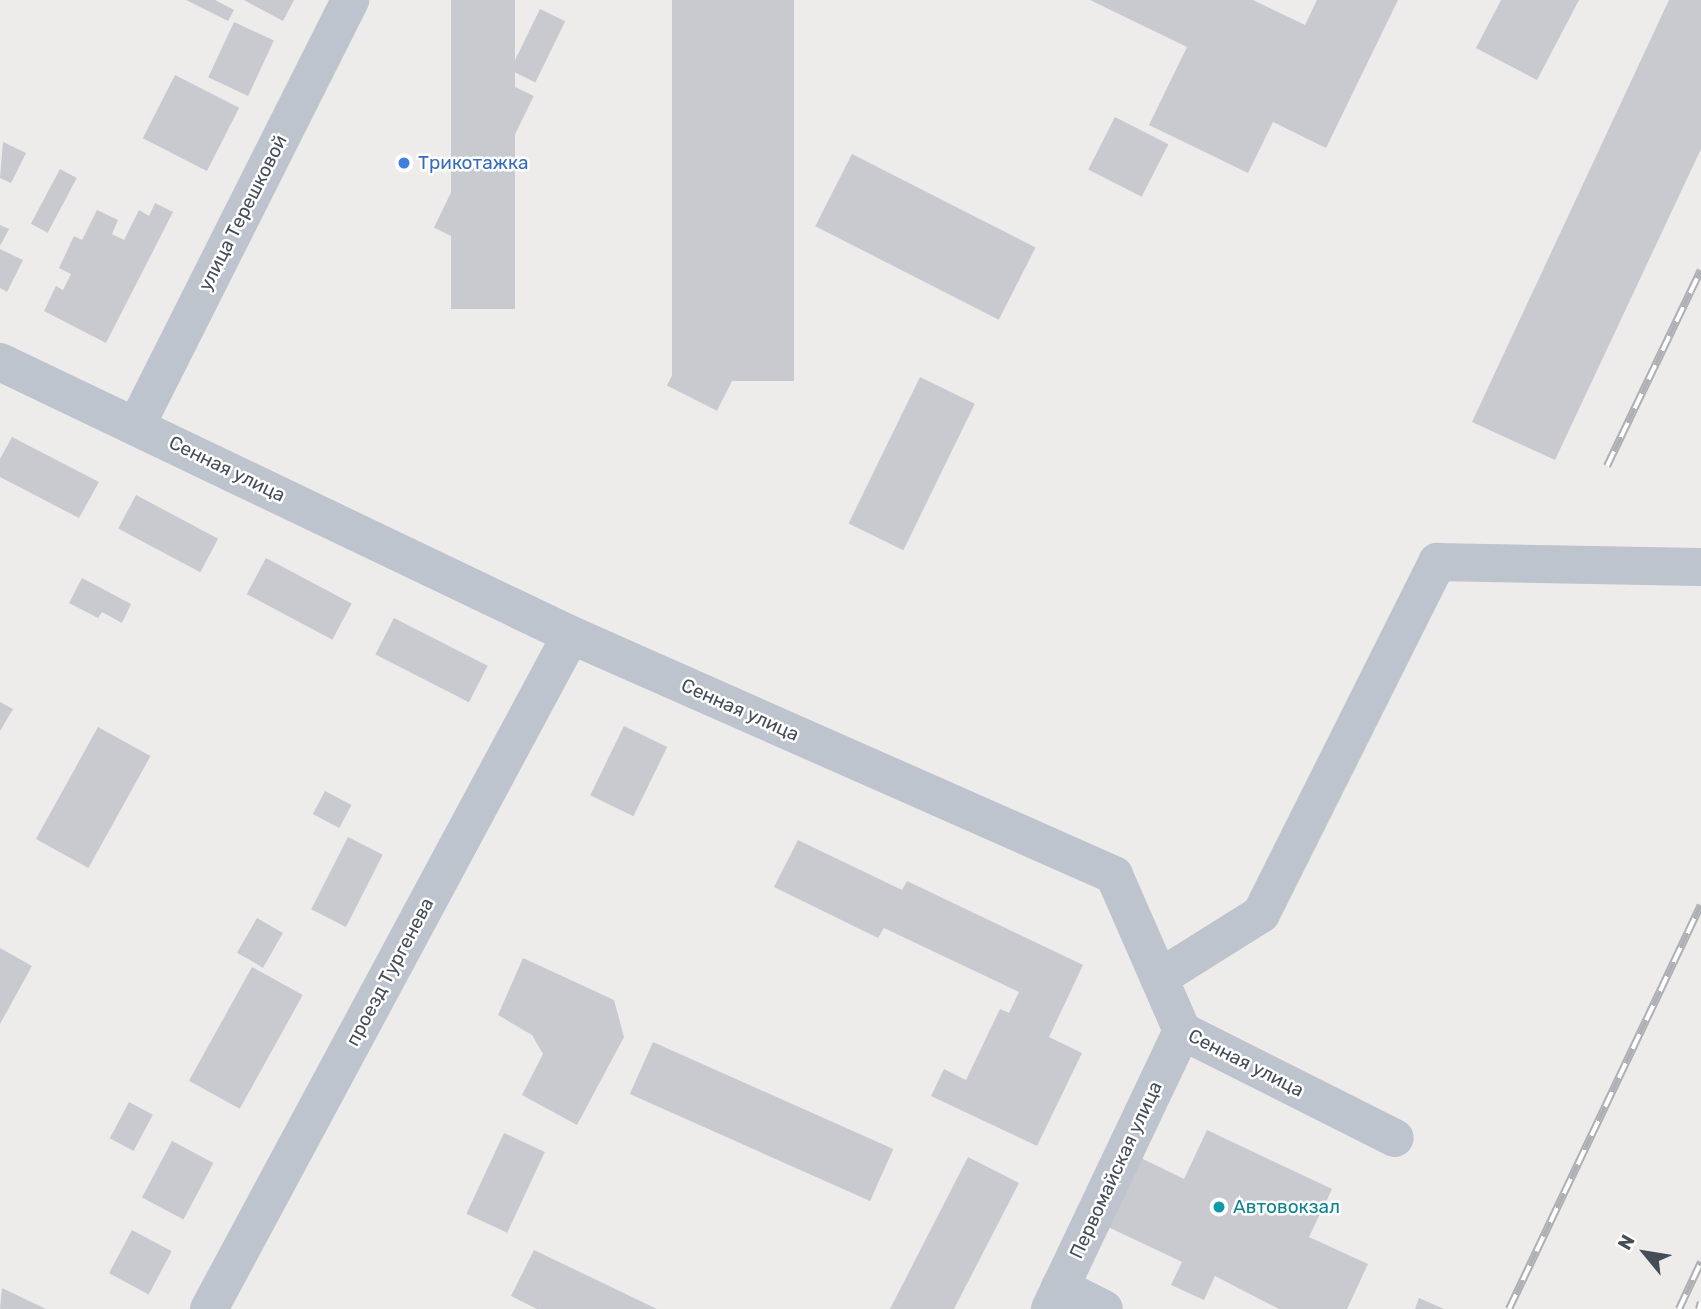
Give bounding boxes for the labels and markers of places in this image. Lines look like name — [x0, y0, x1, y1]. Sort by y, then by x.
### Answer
place label: Трикотажка — [418, 152, 529, 174]
marker: Трикотажка — [396, 155, 412, 171]
place label: Автовокзал — [1233, 1196, 1340, 1218]
marker: Автовокзал — [1211, 1199, 1227, 1215]

